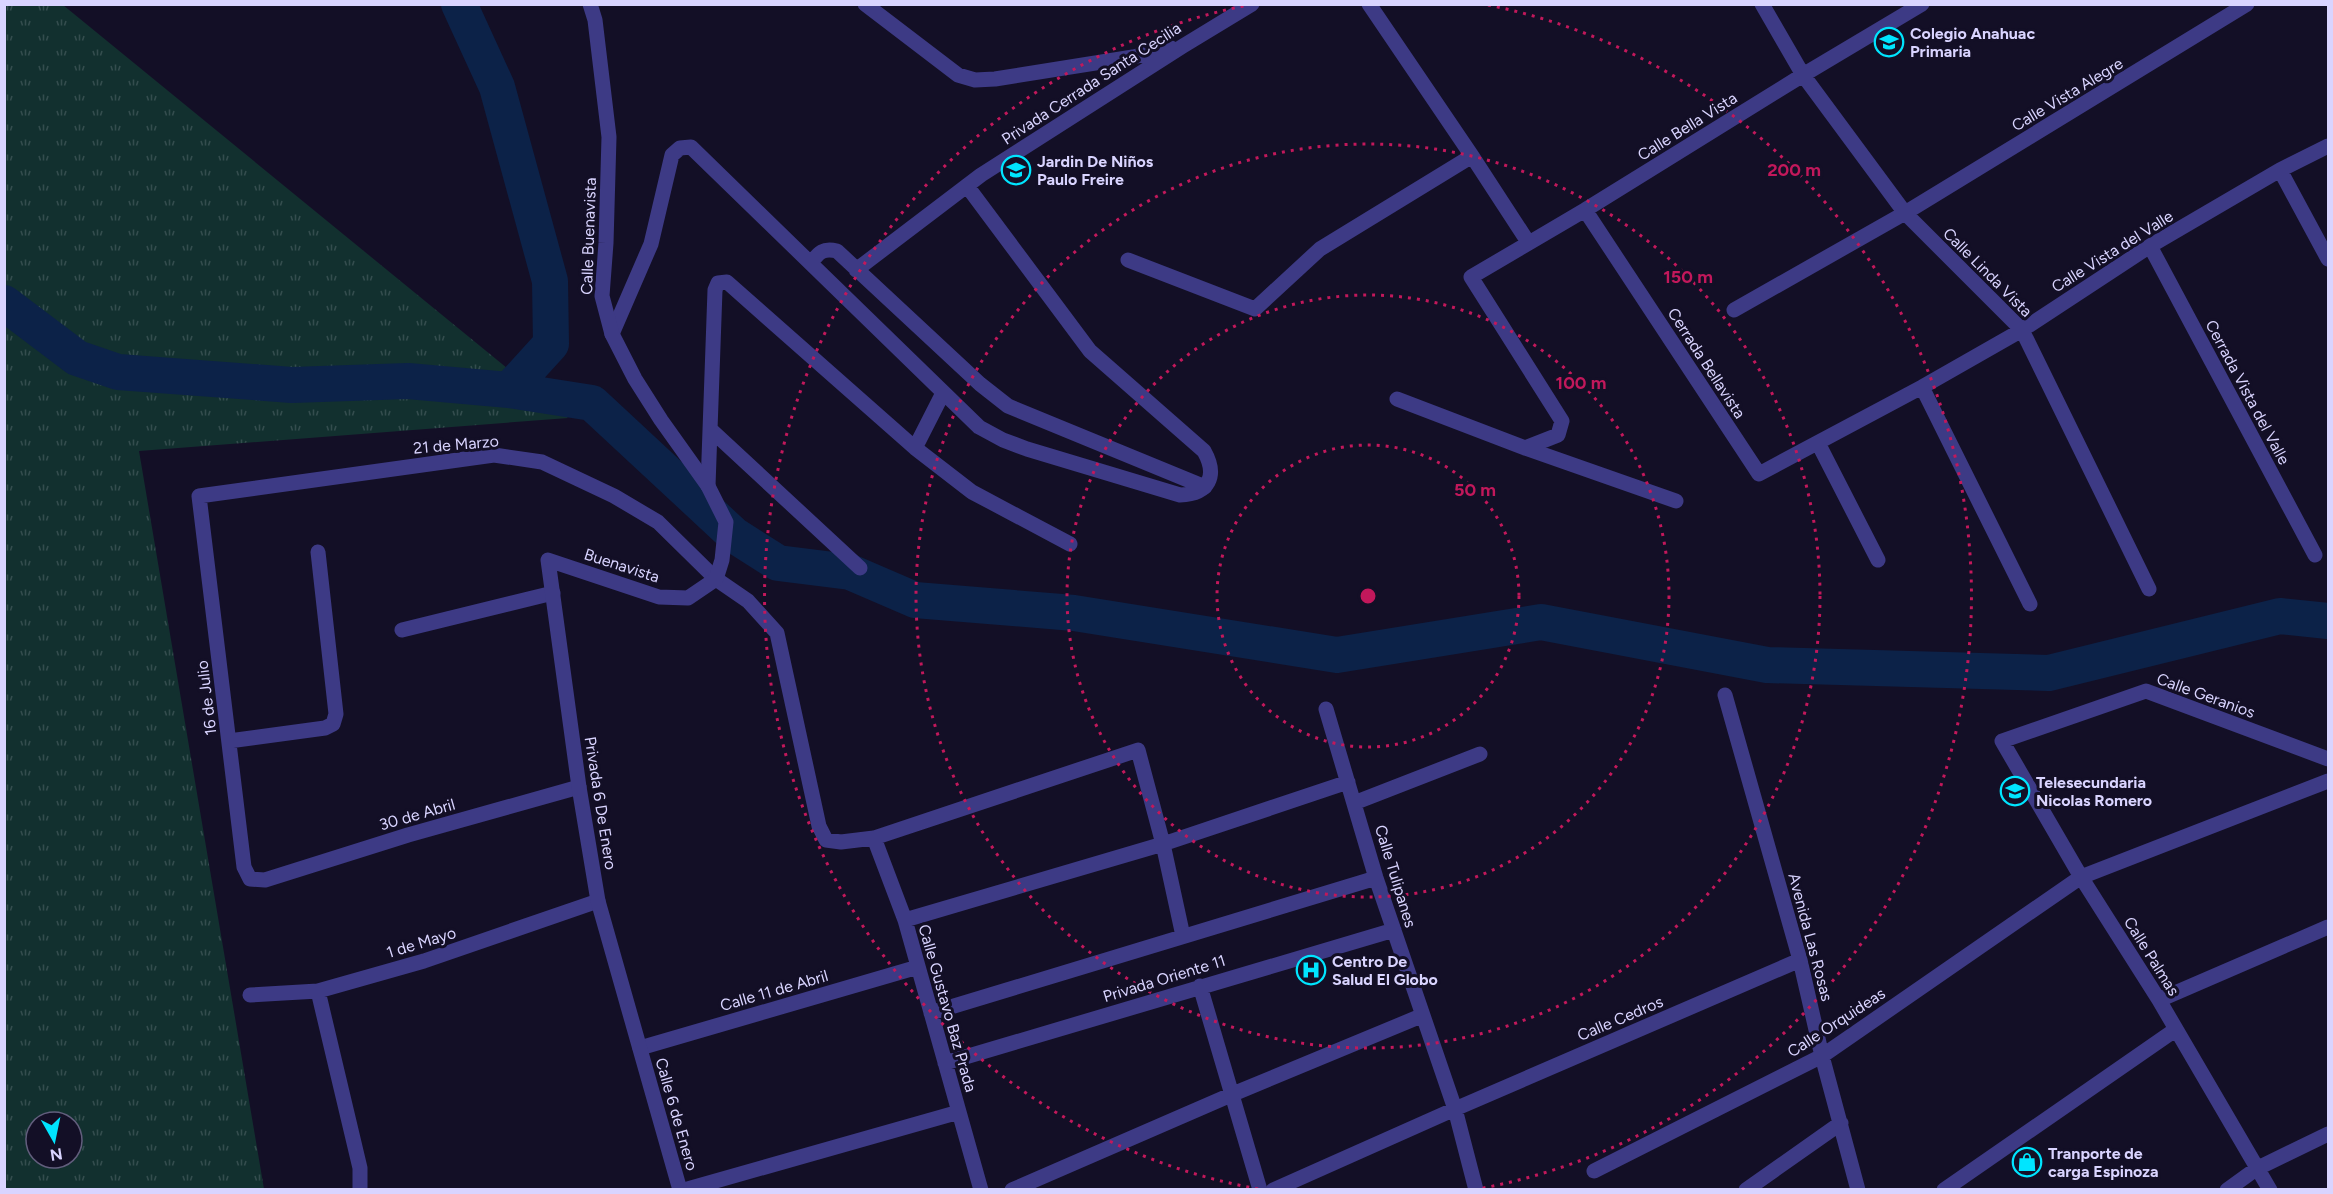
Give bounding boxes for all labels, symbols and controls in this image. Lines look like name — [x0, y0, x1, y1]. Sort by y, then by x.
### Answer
street label: Privada Cerrada Santa Cecilia — [998, 18, 1184, 149]
place label: Colegio Anahuac Primaria — [1910, 24, 2035, 61]
school or university icon: Colegio Anahuac Primaria — [1873, 26, 1905, 58]
street label: Calle Vista Alegre — [2008, 54, 2127, 135]
street label: Calle Bella Vista — [1634, 88, 1740, 165]
place label: Jardin De Niños Paulo Freire — [1037, 152, 1154, 189]
school or university icon: Jardin De Niños Paulo Freire — [1000, 154, 1032, 186]
text: 200 m — [1767, 159, 1821, 181]
street label: Calle Buenavista — [577, 177, 600, 295]
street label: Calle Vista del Valle — [2048, 206, 2177, 297]
street label: Calle Linda Vista — [1939, 224, 2036, 321]
text: 150 m — [1663, 266, 1713, 288]
street label: Cerrada Bellavista — [1664, 304, 1749, 422]
street label: Cerrada Vista del Valle — [2201, 317, 2294, 468]
text: 100 m — [1556, 372, 1606, 394]
street label: 21 de Marzo — [412, 431, 500, 458]
text: 50 m — [1454, 479, 1496, 501]
street label: Buenavista — [582, 544, 662, 587]
centre of rings — [1358, 586, 1378, 606]
street label: 16 de Julio — [192, 659, 221, 737]
street label: Calle Geranios — [2154, 669, 2258, 722]
street label: Privada 6 De Enero — [581, 735, 620, 871]
place label: Telesecundaria Nicolas Romero — [2036, 773, 2152, 810]
school or university icon: Telesecundaria Nicolas Romero — [1999, 775, 2031, 807]
street label: 30 de Abril — [377, 795, 457, 834]
street label: Calle Tulipanes — [1371, 822, 1420, 930]
street label: Avenida Las Rosas — [1784, 871, 1837, 1003]
street label: Calle Palmas — [2120, 913, 2183, 999]
street label: Calle Gustavo Baz Prada — [914, 922, 981, 1094]
street label: 1 de Mayo — [384, 923, 458, 962]
street label: Privada Oriente 11 — [1101, 951, 1228, 1006]
place label: Centro De Salud El Globo — [1332, 952, 1438, 989]
hospital icon: Centro De Salud El Globo — [1295, 954, 1327, 986]
street label: Calle 11 de Abril — [718, 966, 830, 1015]
street label: Calle Orquideas — [1784, 984, 1889, 1061]
street label: Calle Cedros — [1574, 992, 1666, 1045]
street label: Calle 6 de Enero — [651, 1056, 702, 1173]
north arrow — [24, 1110, 84, 1170]
text: N — [49, 1144, 64, 1165]
place label: Tranporte de carga Espinoza — [2048, 1144, 2159, 1181]
shop icon: Tranporte de carga Espinoza — [2011, 1146, 2043, 1178]

